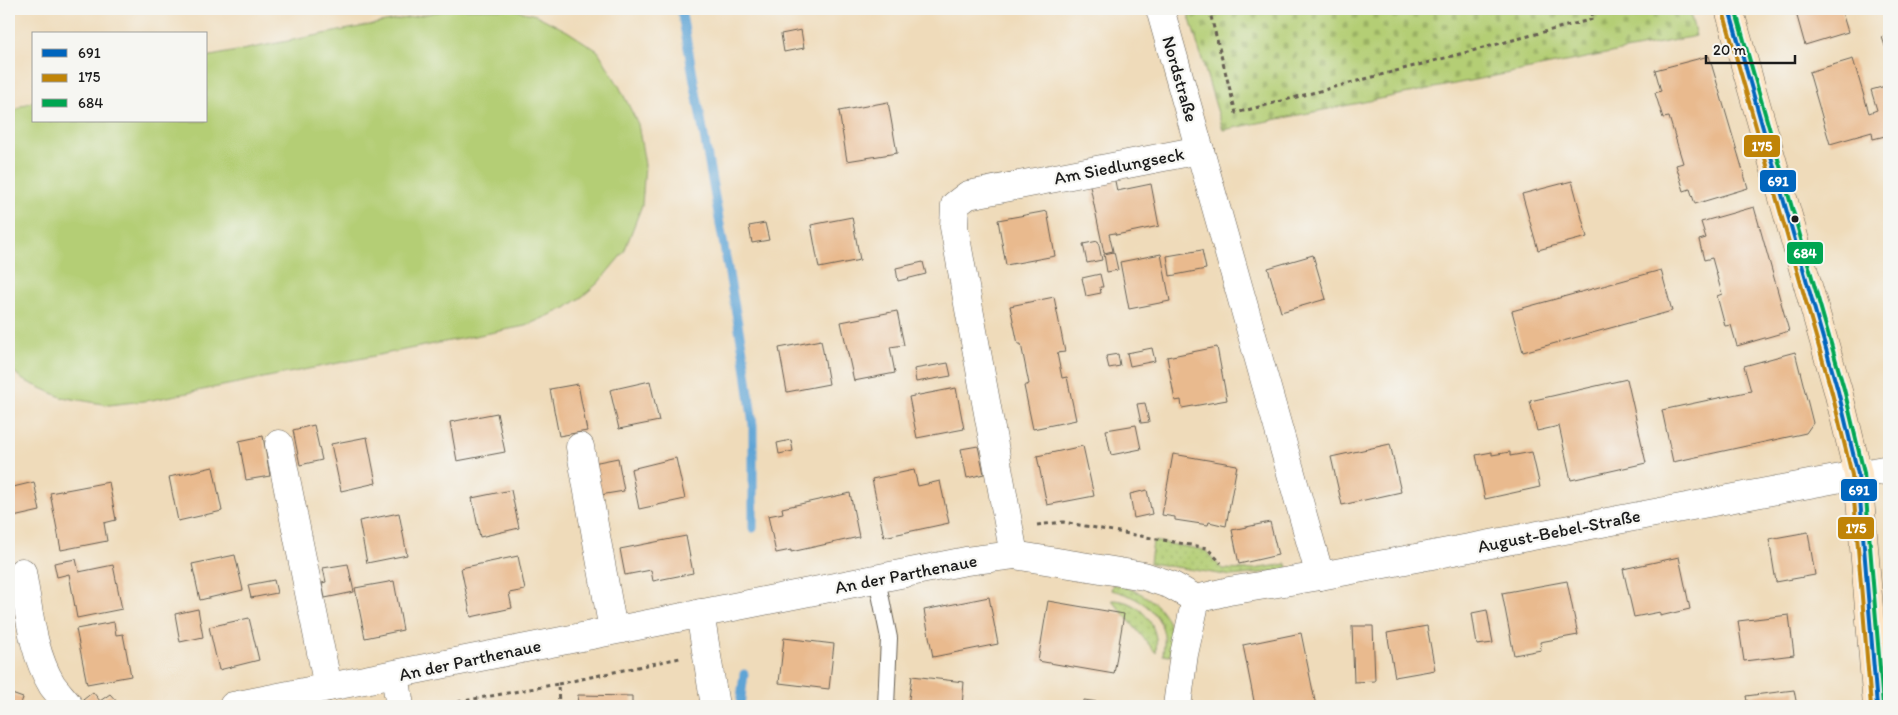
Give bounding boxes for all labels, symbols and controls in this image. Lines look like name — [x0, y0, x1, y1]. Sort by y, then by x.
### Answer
legend — [32, 32, 208, 122]
scale bar — [1706, 32, 1794, 64]
street label: Nordstraße — [1157, 33, 1203, 125]
text: 20 m — [1713, 41, 1747, 59]
text: 691 — [78, 44, 101, 62]
text: 175 — [78, 68, 100, 86]
text: 684 — [78, 94, 103, 112]
line badge: 175 — [1743, 134, 1781, 158]
text: 175 — [1752, 138, 1773, 155]
street label: Am Siedlungseck — [1052, 143, 1186, 189]
line badge: 691 — [1759, 169, 1797, 193]
text: 691 — [1767, 173, 1789, 190]
unlabelled marker — [1790, 214, 1800, 224]
line badge: 684 — [1786, 241, 1824, 265]
text: 684 — [1793, 245, 1817, 262]
line badge: 691 — [1840, 478, 1878, 502]
text: 691 — [1848, 482, 1870, 499]
street label: August-Bebel-Straße — [1476, 504, 1642, 558]
line badge: 175 — [1837, 516, 1875, 540]
text: 175 — [1846, 520, 1867, 537]
street label: An der Parthenaue — [833, 549, 979, 599]
street label: An der Parthenaue — [397, 634, 543, 686]

